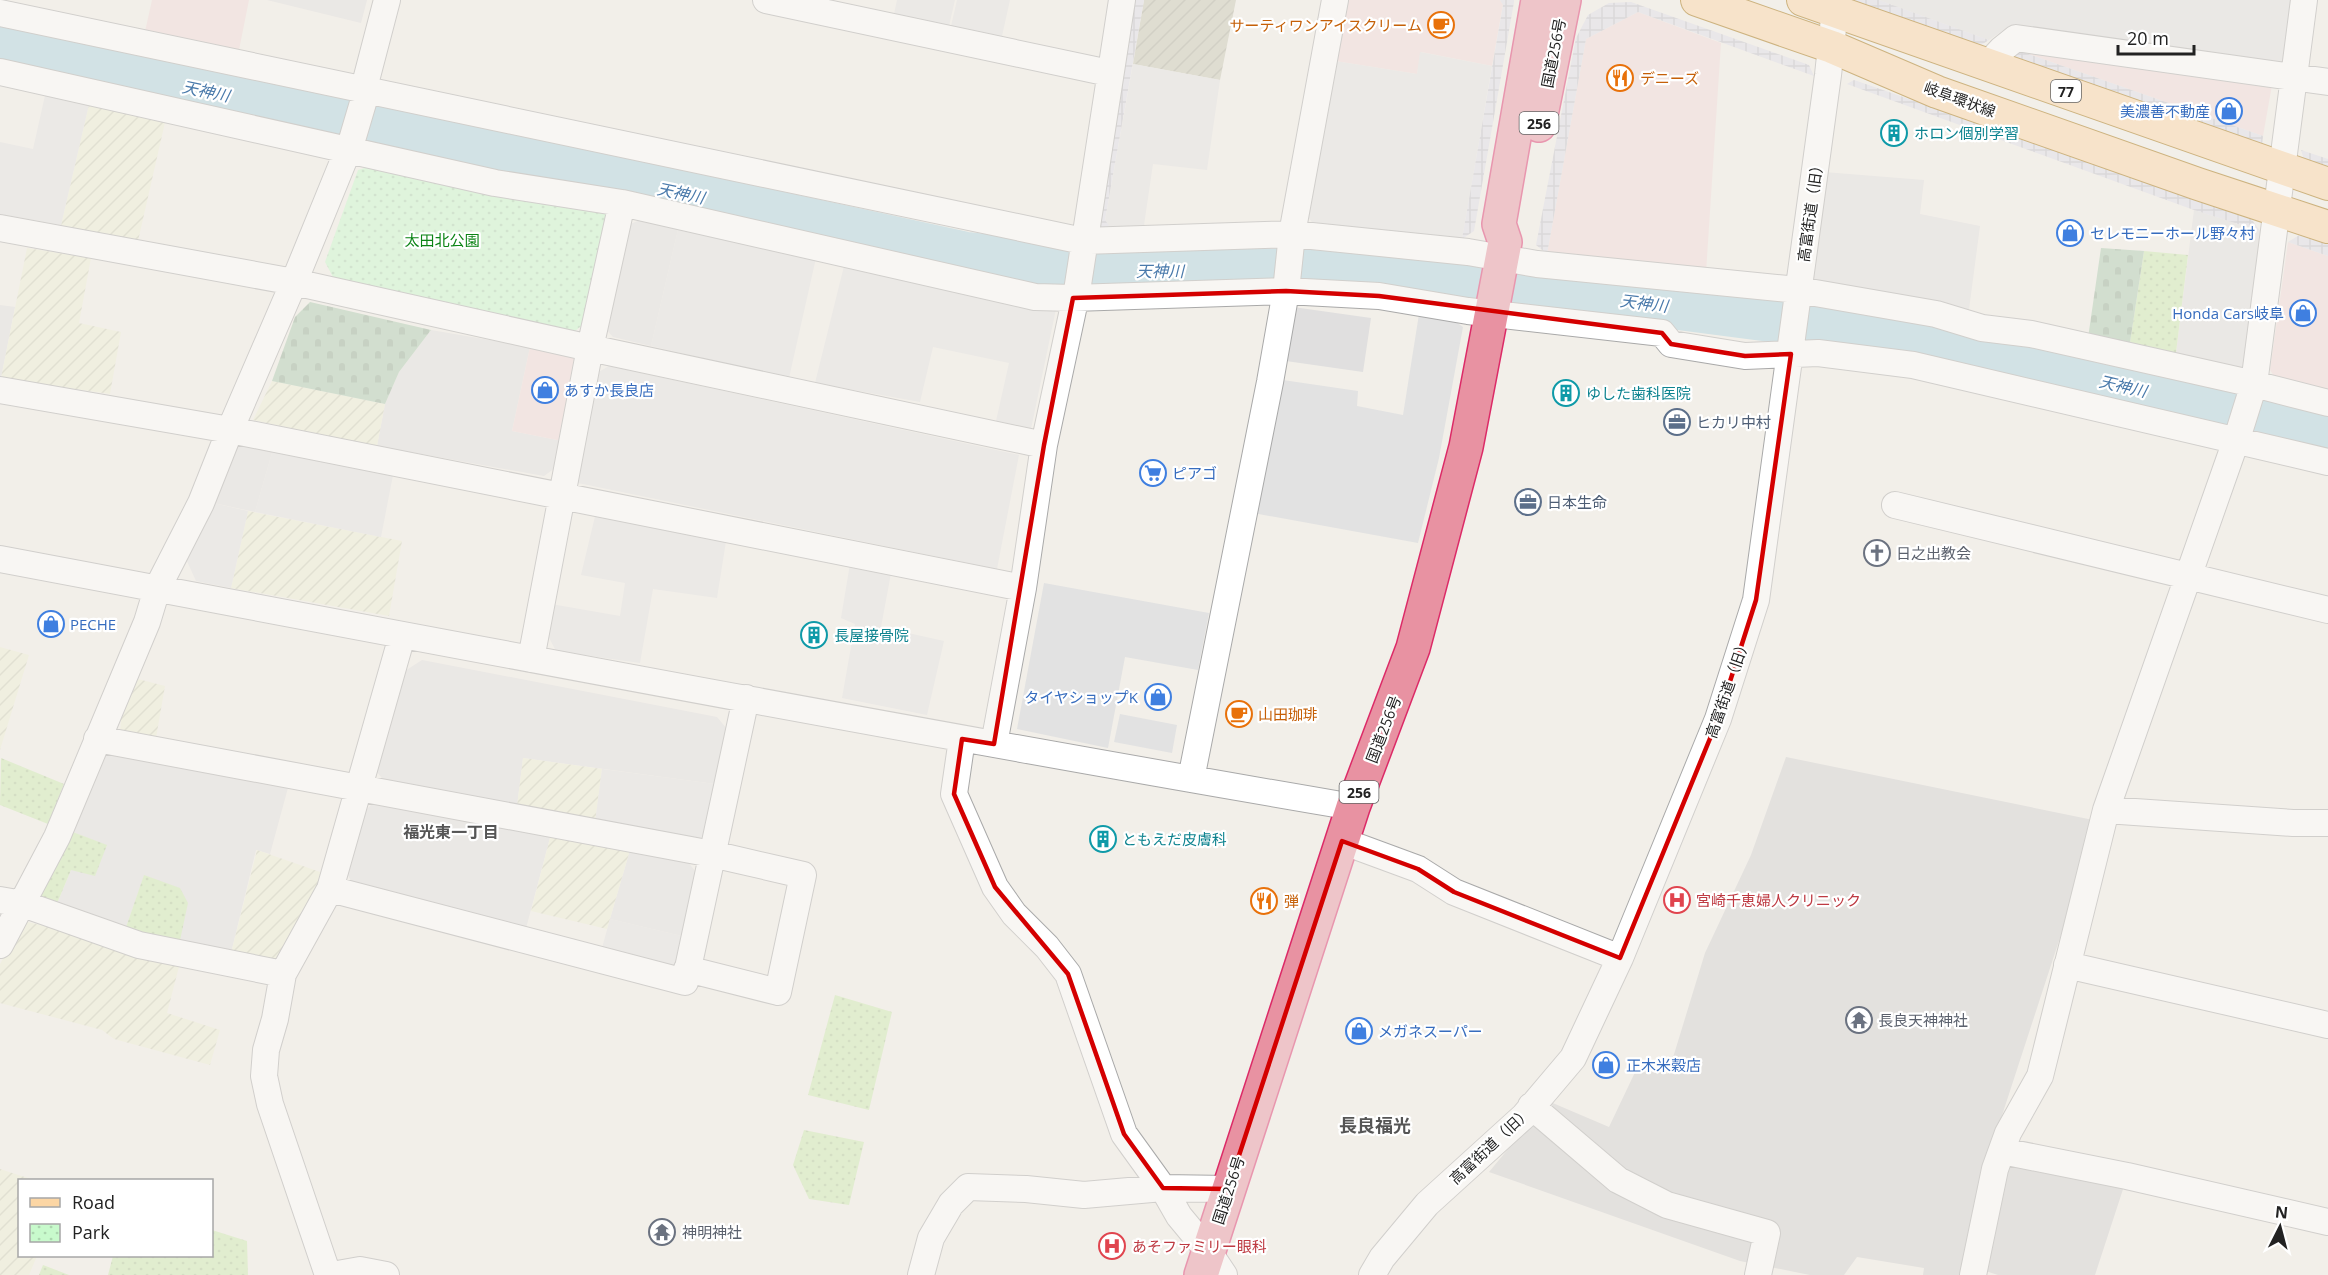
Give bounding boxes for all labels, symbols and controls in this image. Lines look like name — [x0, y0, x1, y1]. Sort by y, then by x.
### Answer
cafe icon: サーティワンアイスクリーム — [1426, 10, 1456, 40]
place label: サーティワンアイスクリーム — [1230, 15, 1422, 35]
street label: 国道256号 — [1536, 16, 1570, 90]
scale bar — [2118, 18, 2194, 56]
text: 20 m — [2127, 26, 2169, 50]
restaurant icon: デニーズ — [1605, 63, 1635, 93]
place label: デニーズ — [1640, 68, 1699, 88]
water label: 天神川 — [180, 75, 234, 107]
street label: 岐阜環状線 — [1921, 77, 1999, 121]
road number: 77 — [2051, 80, 2081, 102]
shop icon: 美濃善不動産 — [2214, 96, 2244, 126]
place label: 美濃善不動産 — [2120, 101, 2210, 121]
road number: 256 — [1520, 112, 1558, 134]
building icon: ホロン個別学習 — [1879, 118, 1909, 148]
place label: ホロン個別学習 — [1914, 123, 2019, 143]
street label: 高富街道（旧） — [1793, 157, 1827, 263]
water label: 天神川 — [655, 177, 709, 209]
shop icon: セレモニーホール野々村 — [2055, 218, 2085, 248]
place label: セレモニーホール野々村 — [2090, 223, 2255, 243]
park label: 太田北公園 — [404, 230, 480, 250]
water label: 天神川 — [1136, 260, 1186, 282]
water label: 天神川 — [1619, 289, 1671, 317]
shop icon: Honda Cars岐阜 — [2288, 298, 2318, 328]
place label: Honda Cars岐阜 — [2172, 303, 2284, 323]
water label: 天神川 — [2097, 370, 2151, 403]
shop icon: あすか長良店 — [530, 375, 560, 405]
building icon: ゆした歯科医院 — [1551, 378, 1581, 408]
place label: あすか長良店 — [564, 380, 654, 400]
place label: ゆした歯科医院 — [1586, 383, 1691, 403]
office icon: ヒカリ中村 — [1662, 407, 1692, 437]
place label: ヒカリ中村 — [1696, 412, 1771, 432]
supermarket icon: ピアゴ — [1138, 458, 1168, 488]
place label: ピアゴ — [1172, 463, 1217, 483]
office icon: 日本生命 — [1513, 487, 1543, 517]
place label: 日本生命 — [1547, 492, 1607, 512]
church icon: 日之出教会 — [1862, 538, 1892, 568]
place label: 日之出教会 — [1896, 543, 1971, 563]
shop icon: PECHE — [36, 609, 66, 639]
place label: PECHE — [70, 614, 116, 634]
building icon: 長屋接骨院 — [799, 620, 829, 650]
place label: 長屋接骨院 — [834, 625, 909, 645]
street label: 高富街道（旧） — [1700, 635, 1754, 741]
shop icon: タイヤショップK — [1143, 682, 1173, 712]
place label: タイヤショップK — [1024, 687, 1139, 707]
street label: 国道256号 — [1361, 692, 1405, 766]
cafe icon: 山田珈琲 — [1224, 699, 1254, 729]
place label: 山田珈琲 — [1258, 704, 1318, 724]
road number: 256 — [1340, 781, 1378, 803]
district label: 福光東一丁目 — [403, 821, 499, 843]
building icon: ともえだ皮膚科 — [1088, 824, 1118, 854]
place label: ともえだ皮膚科 — [1122, 829, 1227, 849]
hospital icon: 宮崎千恵婦人クリニック — [1662, 885, 1692, 915]
restaurant icon: 弾 — [1249, 886, 1279, 916]
place label: 宮崎千恵婦人クリニック — [1696, 890, 1861, 910]
place label: 弾 — [1284, 891, 1299, 911]
temple icon: 長良天神神社 — [1844, 1005, 1874, 1035]
place label: 長良天神神社 — [1878, 1010, 1968, 1030]
shop icon: メガネスーパー — [1344, 1016, 1374, 1046]
place label: メガネスーパー — [1378, 1021, 1483, 1041]
shop icon: 正木米穀店 — [1591, 1050, 1621, 1080]
place label: 正木米穀店 — [1626, 1055, 1701, 1075]
street label: 高富街道（旧） — [1445, 1102, 1535, 1188]
district label: 長良福光 — [1339, 1113, 1411, 1137]
street label: 国道256号 — [1208, 1153, 1248, 1227]
legend — [18, 1179, 213, 1257]
text: Road — [72, 1190, 115, 1214]
north arrow — [2250, 1197, 2310, 1257]
text: N — [2274, 1200, 2289, 1224]
temple icon: 神明神社 — [647, 1217, 677, 1247]
text: Park — [72, 1220, 110, 1244]
place label: 神明神社 — [682, 1222, 742, 1242]
hospital icon: あそファミリー眼科 — [1097, 1231, 1127, 1261]
place label: あそファミリー眼科 — [1132, 1236, 1267, 1256]

